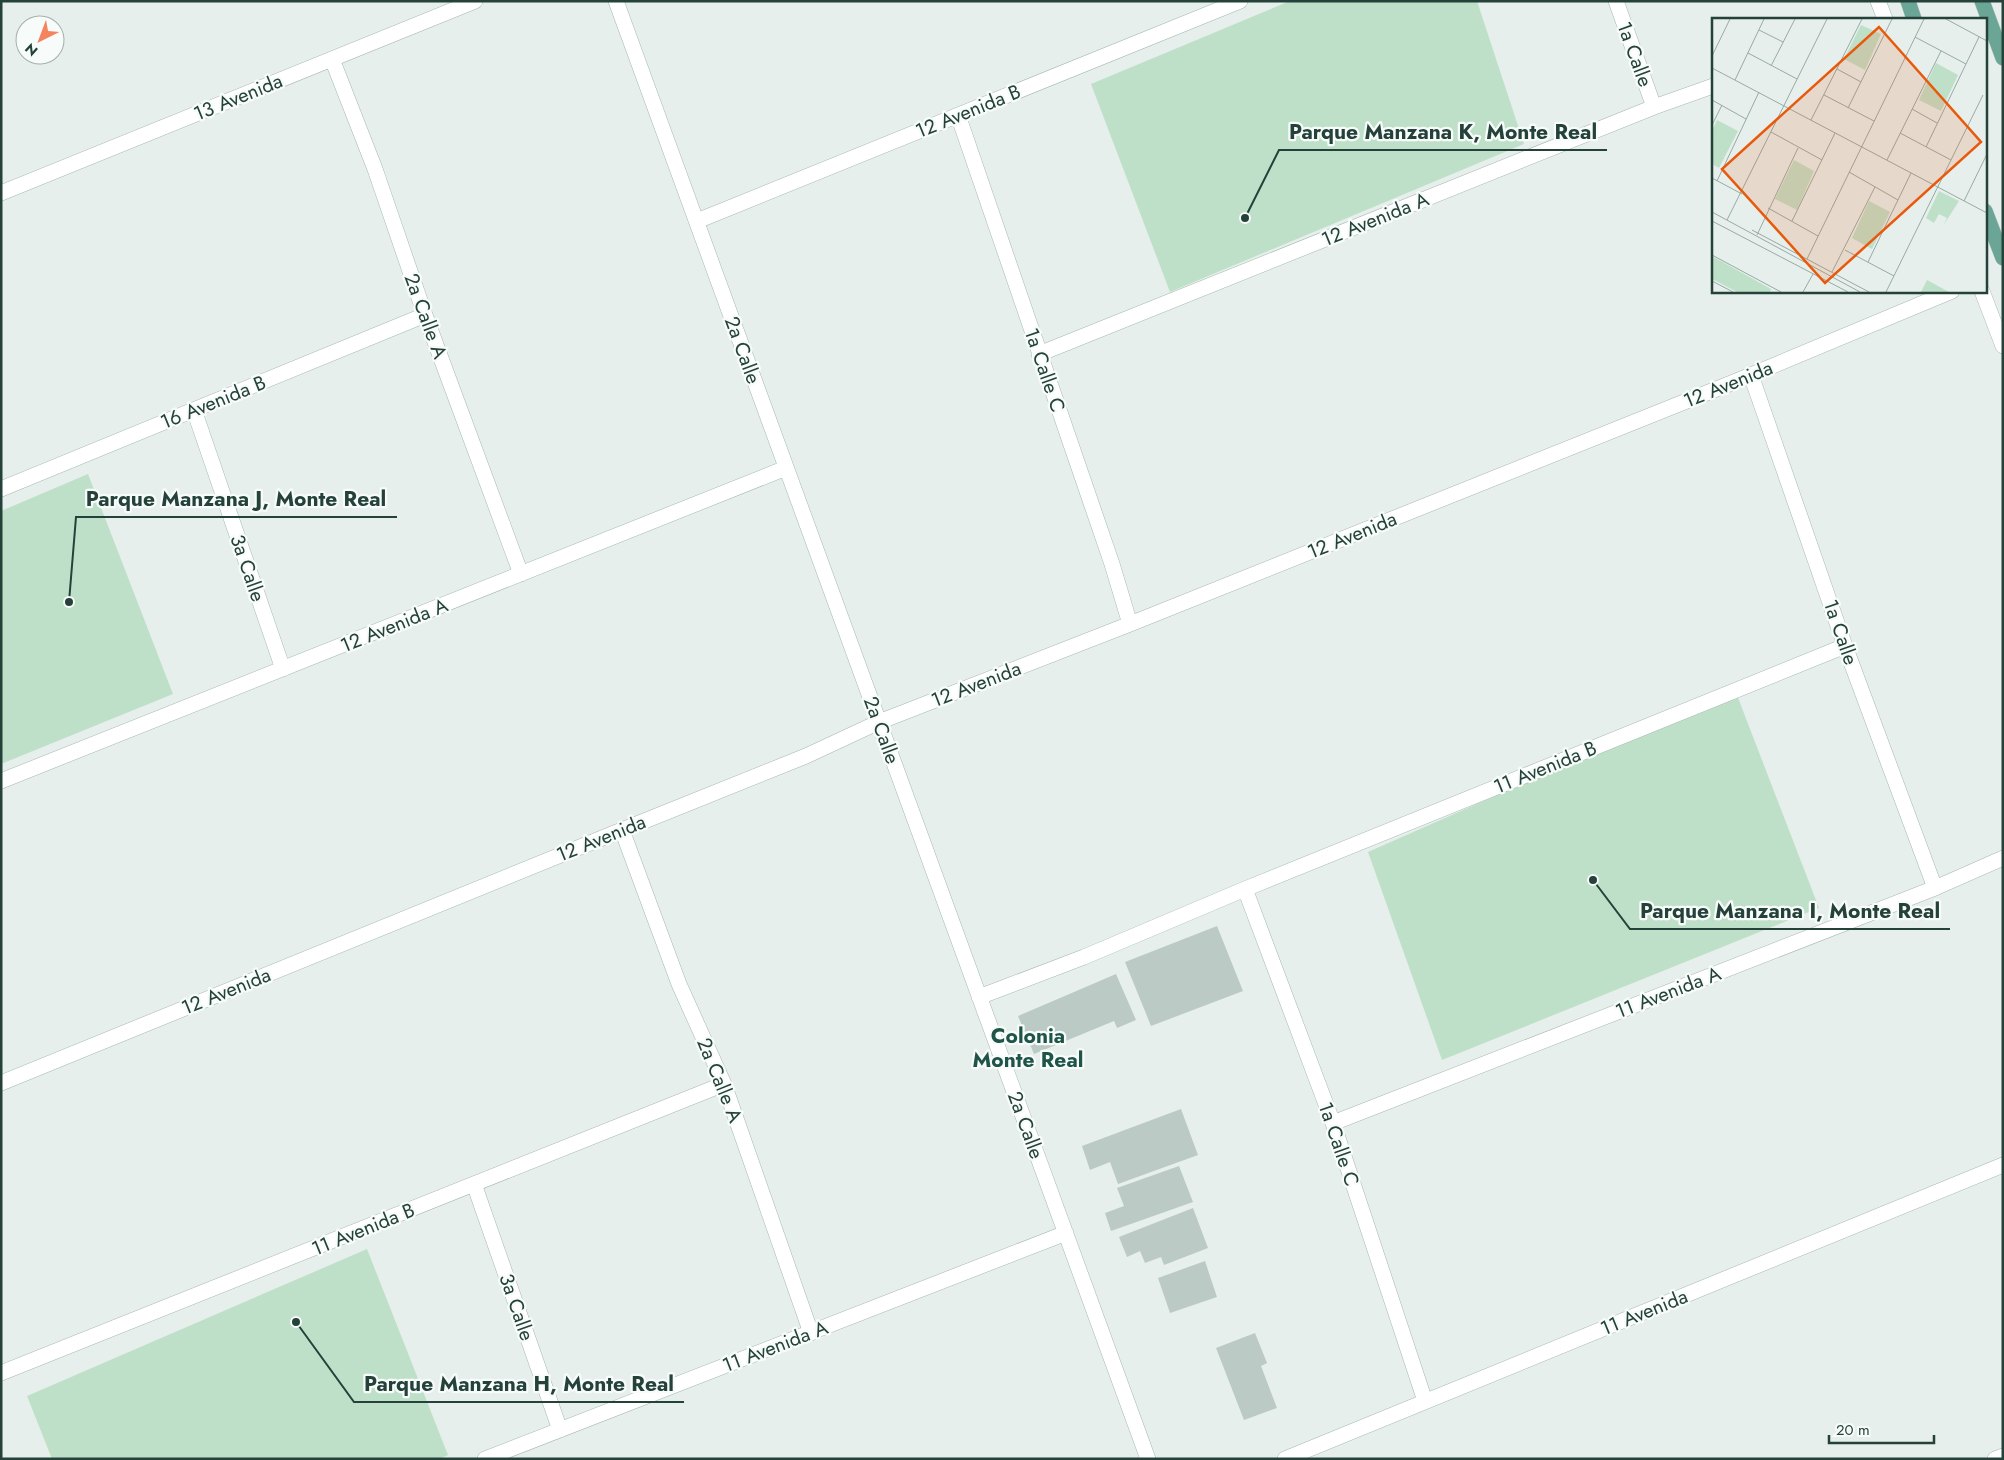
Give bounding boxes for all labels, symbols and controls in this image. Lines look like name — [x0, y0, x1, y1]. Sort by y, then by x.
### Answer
north arrow — [15, 15, 65, 65]
street label: 1a Calle — [1609, 18, 1660, 91]
inset map — [1712, 18, 1986, 292]
text: N — [20, 39, 42, 61]
street label: 13 Avenida — [189, 66, 287, 128]
street label: 12 Avenida B — [911, 77, 1025, 146]
callout: Parque Manzana K, Monte Real — [1279, 114, 1607, 150]
text: Parque Manzana K, Monte Real — [1289, 117, 1597, 147]
street label: 12 Avenida A — [1317, 185, 1434, 254]
street label: 2a Calle A — [397, 269, 455, 364]
street label: 2a Calle — [717, 312, 768, 388]
street label: 1a Calle C — [1017, 324, 1072, 416]
street label: 12 Avenida — [1679, 353, 1777, 416]
street label: 16 Avenida B — [156, 368, 270, 437]
callout: Parque Manzana J, Monte Real — [76, 481, 397, 517]
text: Parque Manzana J, Monte Real — [86, 484, 386, 514]
street label: 12 Avenida — [1303, 504, 1401, 567]
street label: 3a Calle — [223, 531, 273, 606]
street label: 12 Avenida A — [336, 591, 453, 660]
street label: 1a Calle — [1816, 596, 1865, 669]
street label: 12 Avenida — [927, 654, 1025, 715]
street label: 2a Calle — [856, 692, 907, 768]
street label: 11 Avenida B — [1489, 734, 1601, 801]
street label: 12 Avenida — [552, 807, 650, 870]
callout: Parque Manzana I, Monte Real — [1630, 893, 1950, 929]
text: Parque Manzana I, Monte Real — [1640, 896, 1940, 926]
street label: 11 Avenida A — [1611, 959, 1726, 1026]
street label: 12 Avenida — [177, 960, 275, 1023]
district label: Colonia Monte Real — [973, 1021, 1083, 1075]
street label: 2a Calle A — [689, 1033, 750, 1128]
street label: 2a Calle — [1000, 1087, 1051, 1163]
street label: 1a Calle C — [1311, 1098, 1366, 1190]
street label: 11 Avenida B — [307, 1196, 419, 1263]
street label: 3a Calle — [492, 1270, 542, 1345]
street label: 11 Avenida — [1596, 1282, 1692, 1343]
street label: 11 Avenida A — [718, 1313, 833, 1380]
callout: Parque Manzana H, Monte Real — [354, 1366, 684, 1402]
text: Parque Manzana H, Monte Real — [364, 1369, 674, 1399]
scale bar — [1829, 1412, 1934, 1444]
text: 20 m — [1836, 1419, 1870, 1441]

